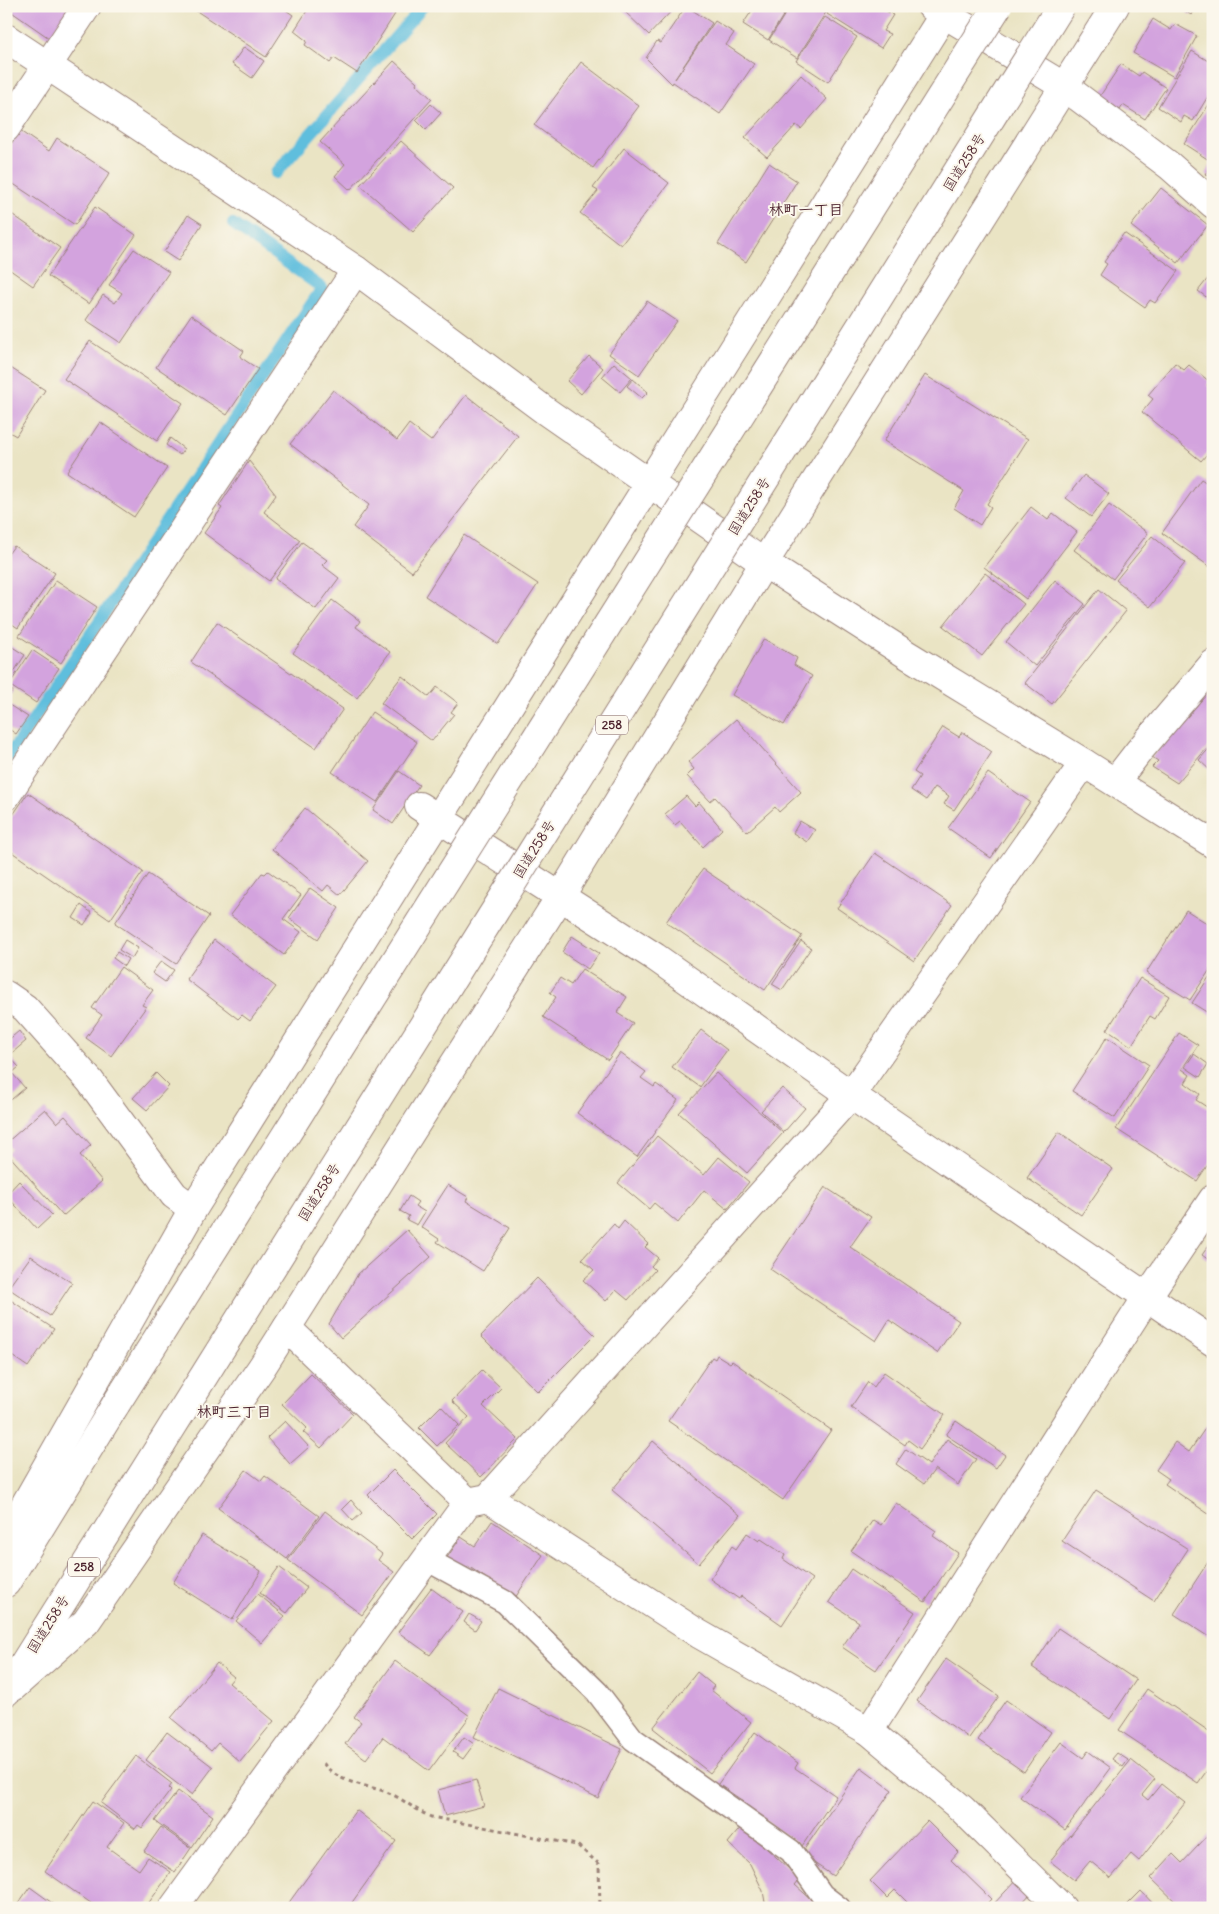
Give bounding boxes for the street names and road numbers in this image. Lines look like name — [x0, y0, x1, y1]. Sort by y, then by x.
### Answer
street label: 国道258号 — [939, 129, 989, 195]
street label: 国道258号 — [724, 473, 774, 539]
road number: 258 — [596, 716, 628, 734]
street label: 国道258号 — [509, 816, 559, 882]
street label: 国道258号 — [294, 1159, 344, 1225]
road number: 258 — [68, 1558, 100, 1576]
street label: 国道258号 — [23, 1591, 73, 1657]

